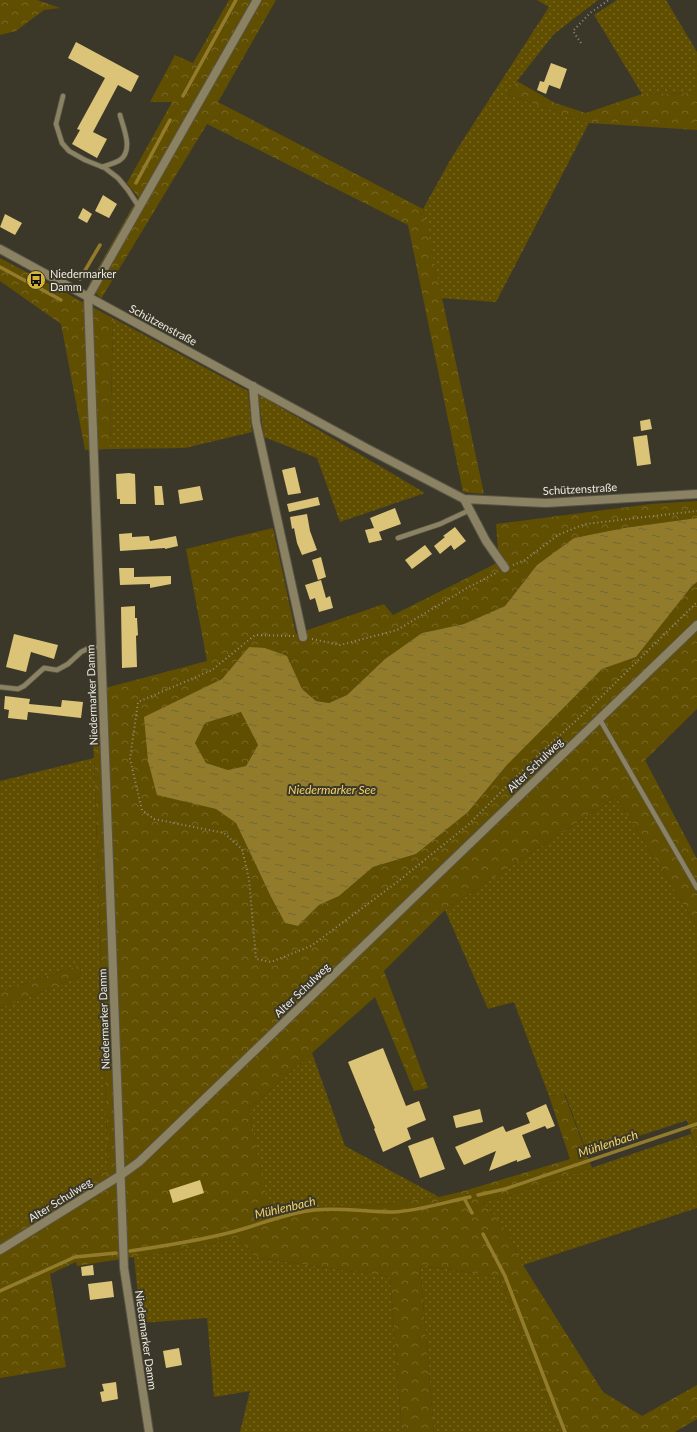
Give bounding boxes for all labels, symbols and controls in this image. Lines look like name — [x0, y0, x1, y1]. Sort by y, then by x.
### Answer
place label: Niedermarker Damm — [50, 267, 116, 293]
bus stop icon: Niedermarker Damm — [25, 269, 47, 291]
street label: Schützenstraße — [127, 301, 199, 348]
street label: Schützenstraße — [542, 480, 618, 497]
street label: Niedermarker Damm — [83, 644, 100, 746]
street label: Alter Schulweg — [504, 735, 565, 794]
water label: Niedermarker See — [288, 782, 376, 797]
street label: Alter Schulweg — [271, 960, 332, 1019]
street label: Niedermarker Damm — [95, 968, 112, 1070]
water label: Mühlenbach — [576, 1127, 640, 1160]
street label: Alter Schulweg — [26, 1175, 94, 1224]
water label: Mühlenbach — [253, 1193, 317, 1222]
street label: Niedermarker Damm — [133, 1289, 160, 1391]

